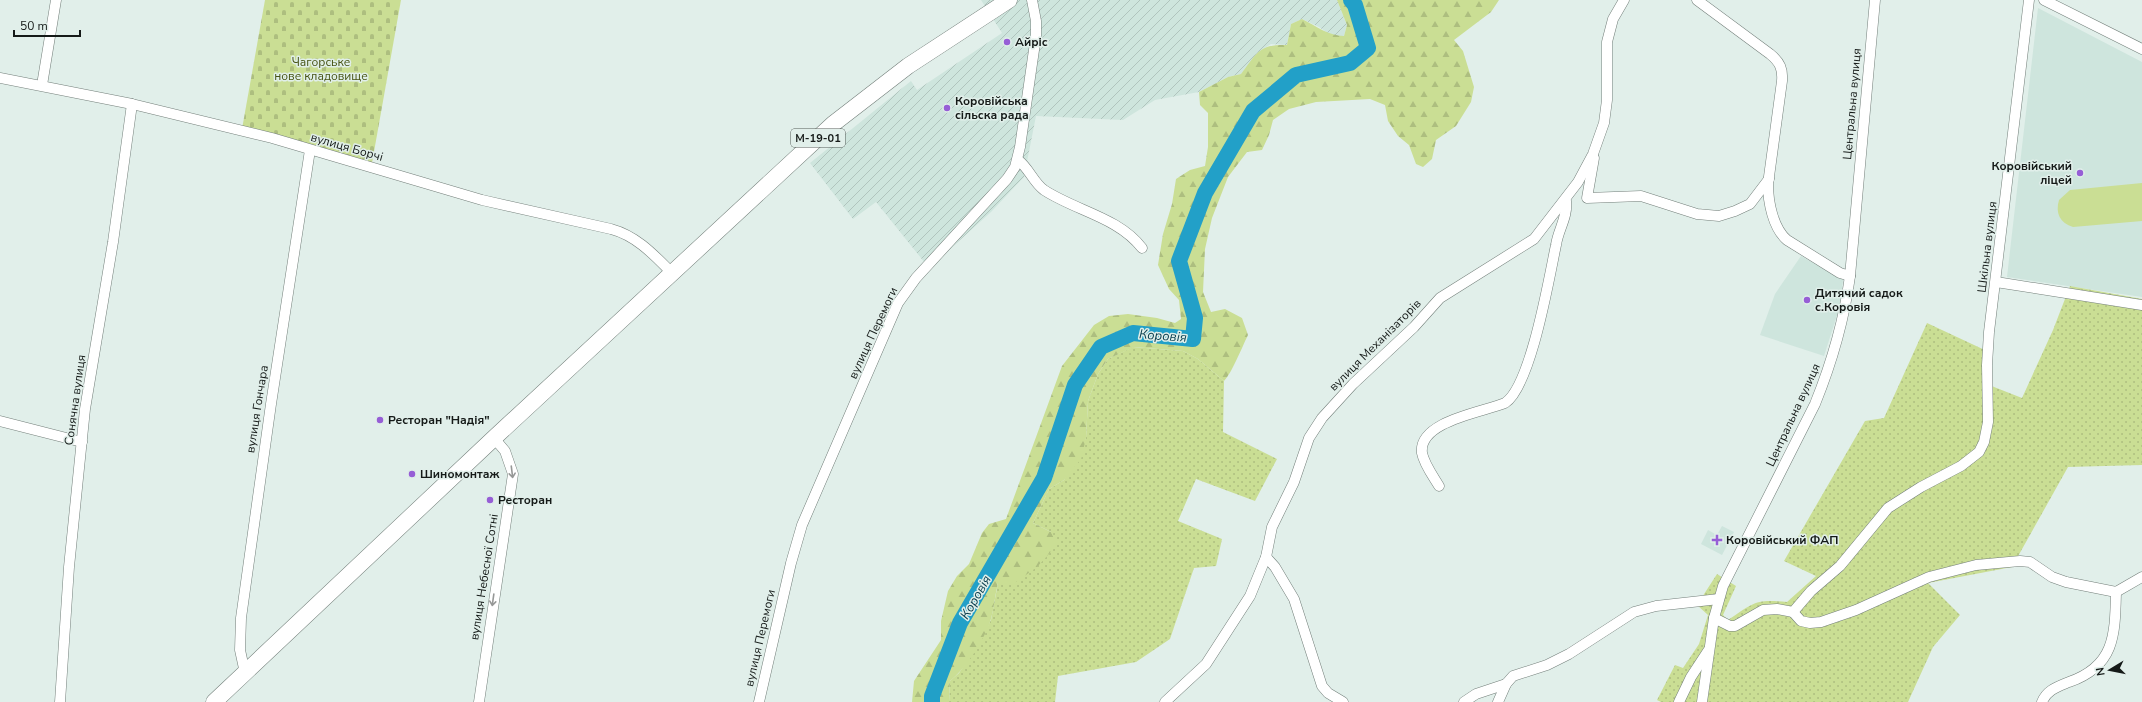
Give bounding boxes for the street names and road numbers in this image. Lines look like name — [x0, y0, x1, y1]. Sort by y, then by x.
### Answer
street label: Центральна вулиця — [1839, 48, 1865, 160]
street label: вулиця Борчі — [309, 129, 385, 165]
road number: М-19-01 — [791, 129, 845, 147]
street label: Шкільна вулиця — [1973, 200, 2001, 294]
street label: вулиця Перемоги — [845, 285, 901, 381]
street label: вулиця Механізаторів — [1326, 295, 1425, 394]
street label: Сонячна вулиця — [61, 354, 89, 446]
street label: Центральна вулиця — [1762, 361, 1824, 469]
street label: вулиця Гончара — [242, 364, 272, 454]
street label: вулиця Небесної Сотні — [466, 513, 502, 641]
street label: вулиця Перемоги — [741, 588, 779, 688]

